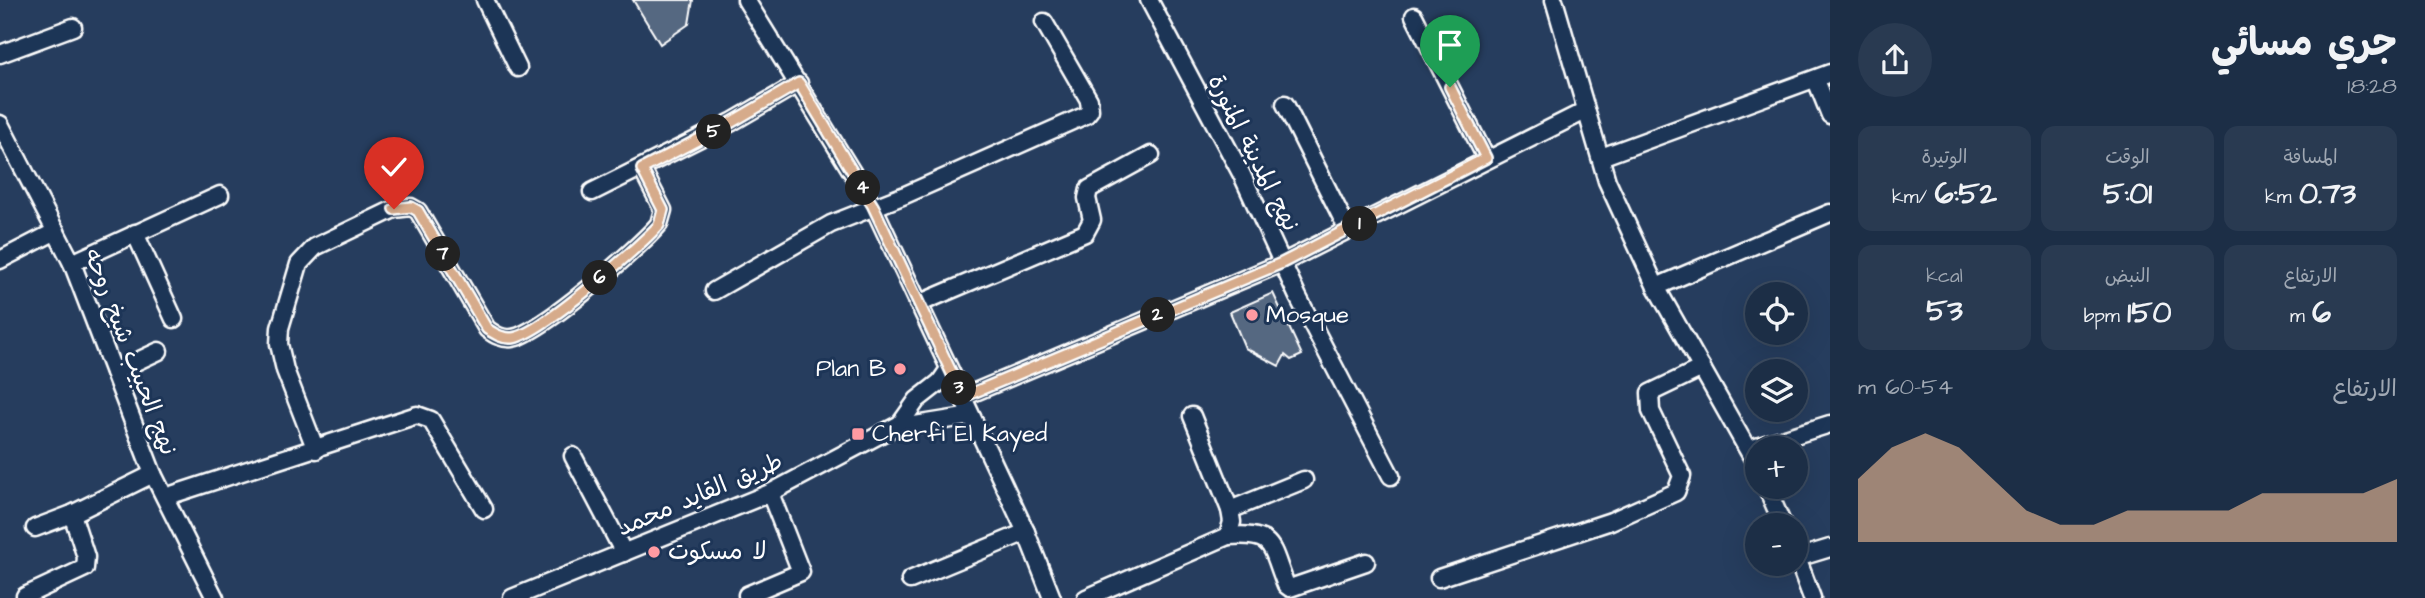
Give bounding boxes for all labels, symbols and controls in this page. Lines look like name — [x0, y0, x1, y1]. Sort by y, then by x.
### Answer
pin — [1420, 15, 1480, 87]
text: جري مسائي — [2211, 18, 2397, 70]
button: share — [1858, 23, 1932, 97]
icon: arrive — [1431, 26, 1469, 64]
street label: نهج المدينة المنورة — [1199, 68, 1307, 238]
text: 18:28 — [2347, 70, 2397, 102]
pin: 5 — [696, 114, 732, 150]
text: 5 — [707, 118, 720, 145]
pin — [364, 137, 424, 209]
text: الوتيرة — [1922, 144, 1967, 171]
text: الوقت — [2105, 144, 2150, 171]
text: المسافة — [2283, 144, 2338, 171]
icon: check — [375, 148, 413, 186]
pin: 4 — [846, 170, 880, 206]
text: 6:52 — [1935, 173, 1997, 215]
text: 5:01 — [2103, 173, 2152, 215]
text: 0.73 — [2299, 173, 2356, 215]
text: 4 — [856, 174, 869, 201]
text: /km — [1892, 184, 1935, 211]
text: km — [2265, 184, 2299, 211]
pin: 1 — [1342, 206, 1378, 242]
text: 1 — [1358, 210, 1361, 237]
pin: 7 — [426, 236, 460, 272]
text: 7 — [437, 240, 448, 267]
street label: نهج الحبيب شيخ روحه — [75, 244, 185, 460]
pin: 6 — [582, 260, 618, 296]
text: kcal — [1926, 263, 1963, 290]
text: النبض — [2105, 263, 2150, 290]
text: الارتفاع — [2284, 263, 2337, 290]
text: 6 — [594, 264, 605, 291]
map controls — [1745, 282, 1808, 576]
button: locate — [1745, 282, 1808, 345]
text: 53 — [1926, 290, 1963, 332]
text: 150 — [2127, 292, 2171, 334]
text: 6 — [2312, 292, 2331, 334]
pin: 2 — [1140, 298, 1176, 332]
place label: Mosque — [1266, 298, 1349, 332]
text: 2 — [1152, 301, 1163, 328]
text: bpm — [2084, 303, 2127, 330]
text: m — [2290, 303, 2312, 330]
marker: Mosque — [1244, 307, 1260, 323]
place label: Plan B — [816, 352, 886, 386]
button: layers — [1745, 359, 1808, 422]
marker: Plan B — [892, 361, 908, 377]
pin: 3 — [942, 370, 976, 406]
text: 54–60 m — [1858, 371, 1953, 403]
text: الارتفاع — [2333, 373, 2397, 405]
text: 3 — [954, 374, 963, 401]
place label: Cherfi El Kayed — [872, 417, 1047, 452]
marker: Cherfi El Kayed — [850, 426, 866, 442]
button: + — [1745, 436, 1808, 499]
street label: طريق القايد محمد — [612, 445, 788, 545]
button: − — [1745, 513, 1808, 576]
place label: لا مسكوت — [668, 535, 767, 569]
marker: لا مسكوت — [646, 544, 662, 560]

